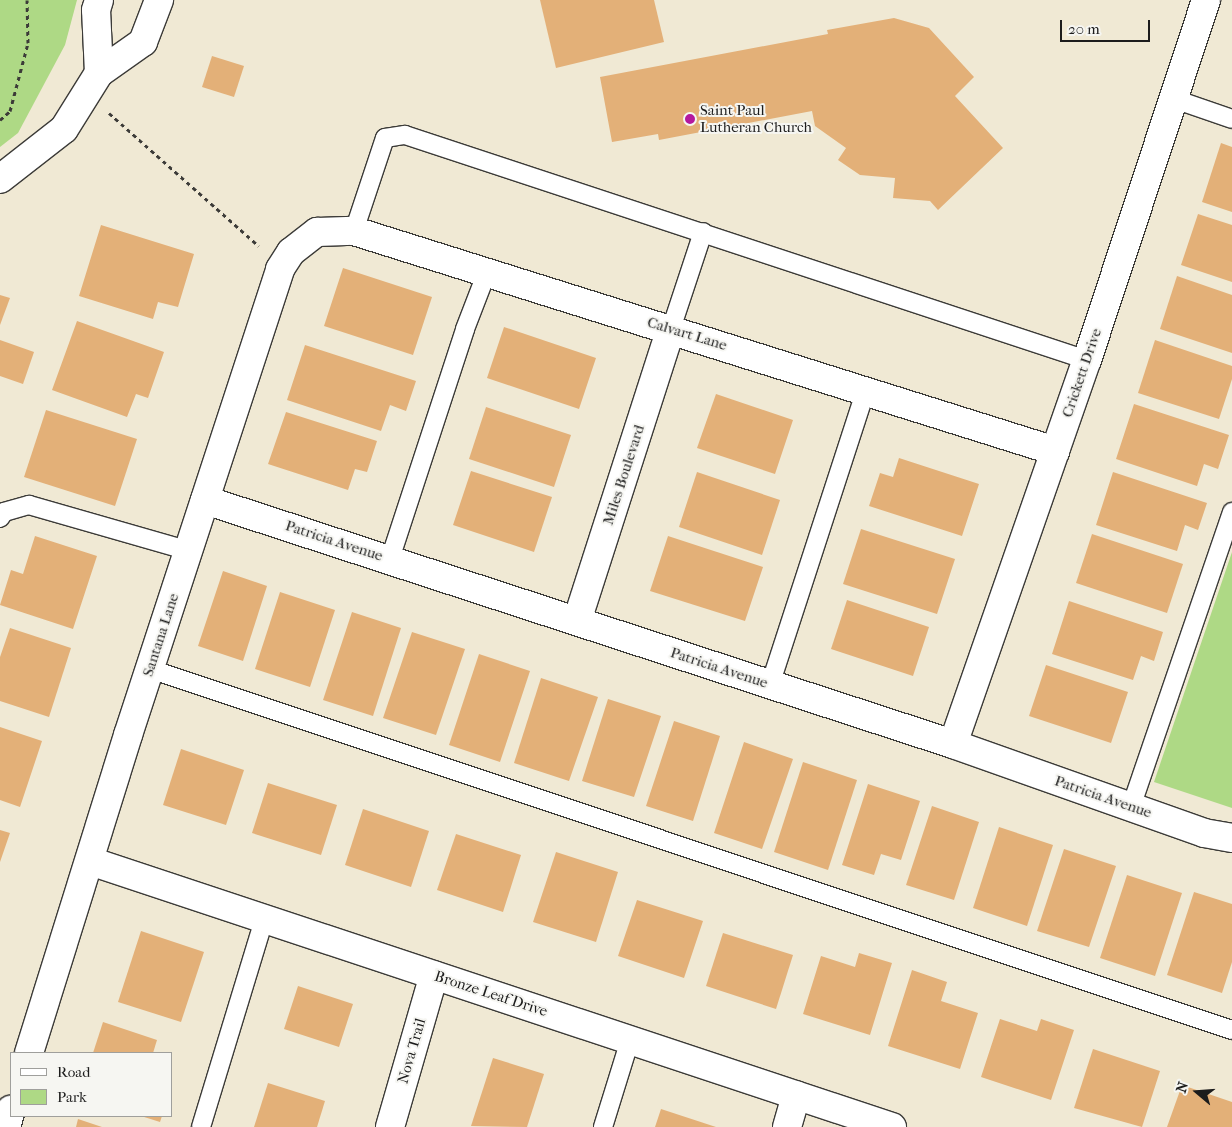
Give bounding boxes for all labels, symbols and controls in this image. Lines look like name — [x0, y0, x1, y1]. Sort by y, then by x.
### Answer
scale bar — [1062, 10, 1152, 42]
text: 20 m — [1068, 20, 1100, 38]
place label: Saint Paul Lutheran Church — [700, 101, 812, 136]
marker: Saint Paul Lutheran Church — [684, 113, 696, 125]
street label: Calvart Lane — [645, 313, 729, 355]
street label: Crickett Drive — [1058, 326, 1106, 420]
street label: Miles Boulevard — [599, 423, 649, 527]
street label: Patricia Avenue — [283, 517, 385, 565]
street label: Santana Lane — [139, 591, 183, 679]
street label: Patricia Avenue — [668, 644, 770, 692]
street label: Patricia Avenue — [1052, 772, 1154, 822]
street label: Bronze Leaf Drive — [432, 967, 550, 1021]
street label: Nova Trail — [394, 1016, 430, 1086]
legend — [10, 1052, 172, 1117]
text: Road — [57, 1063, 90, 1081]
north arrow — [1172, 1067, 1222, 1117]
text: N — [1173, 1080, 1192, 1095]
text: Park — [57, 1088, 87, 1106]

